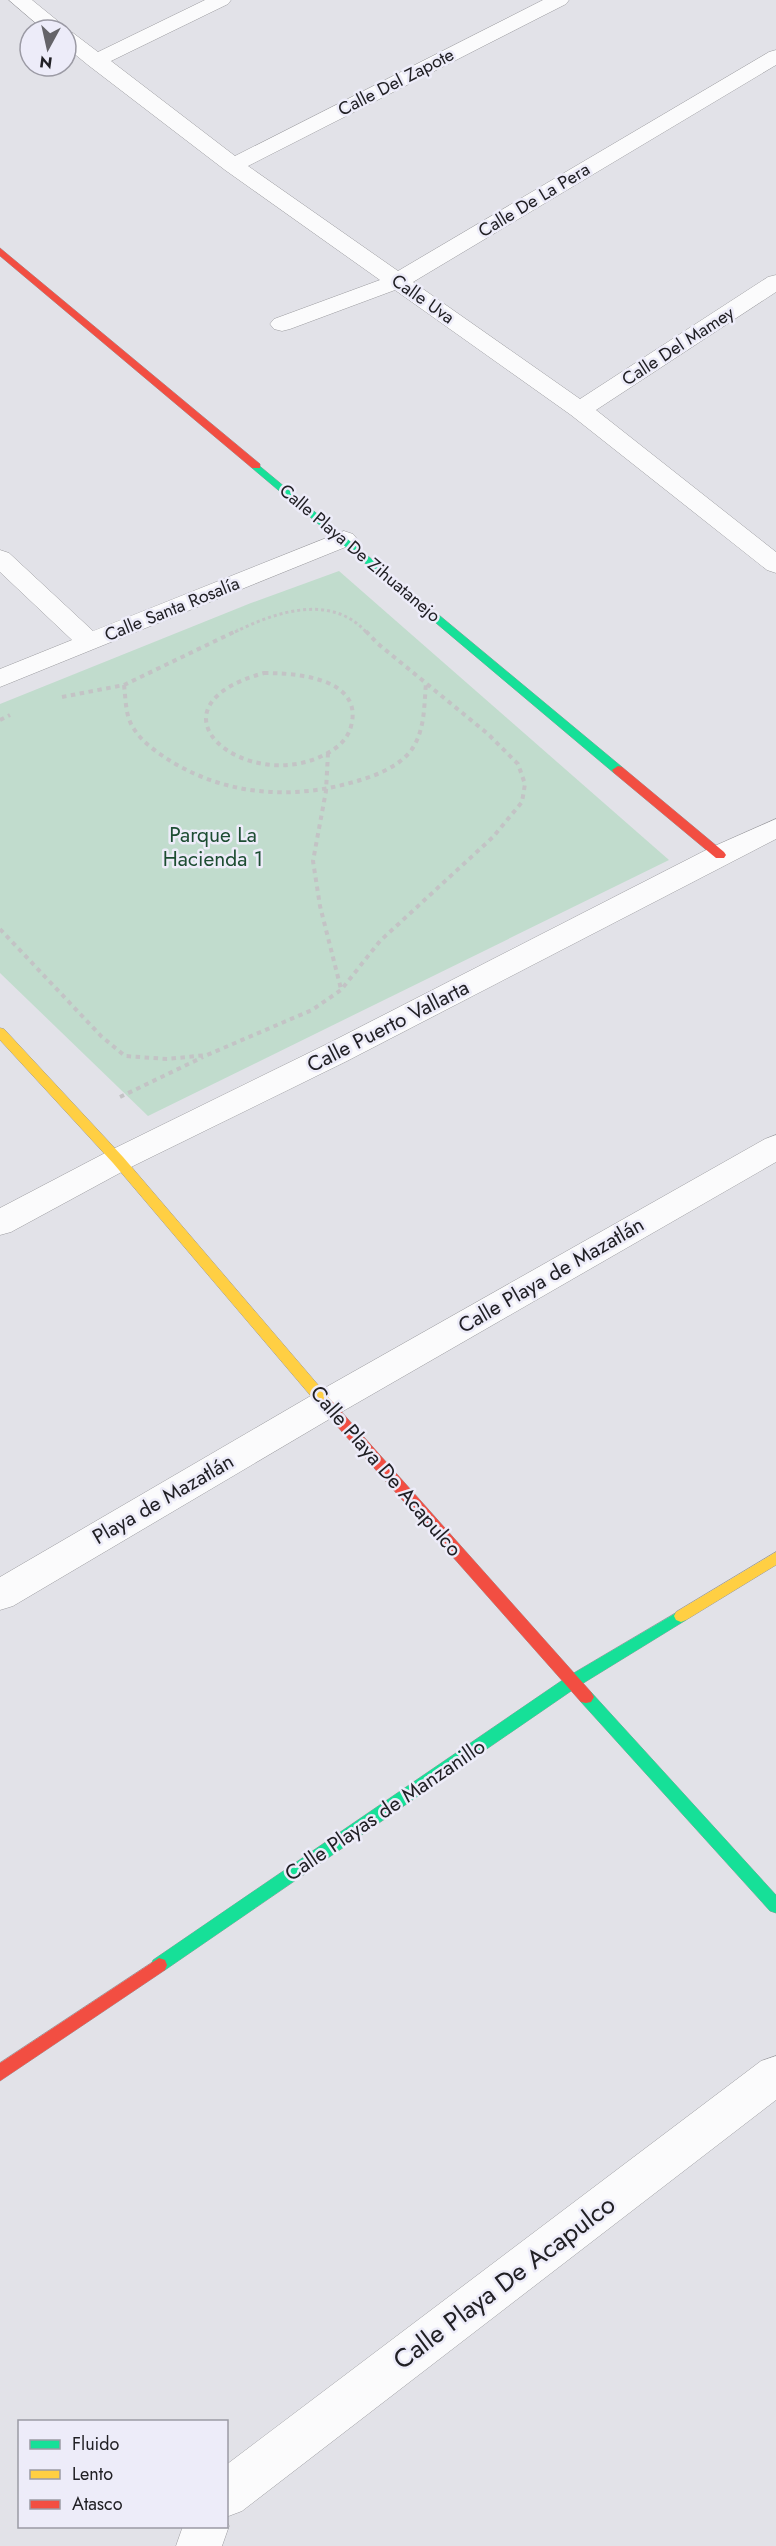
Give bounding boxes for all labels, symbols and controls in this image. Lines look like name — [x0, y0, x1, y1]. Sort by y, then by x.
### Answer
north arrow — [18, 18, 78, 78]
street label: Calle Del Zapote — [333, 42, 459, 122]
text: N — [38, 50, 54, 75]
street label: Calle De La Pera — [473, 156, 595, 244]
street label: Calle Uva — [386, 268, 460, 330]
street label: Calle Del Mamey — [617, 300, 739, 392]
street label: Calle Playa De Zihuatanejo — [274, 478, 446, 628]
street label: Calle Santa Rosalía — [101, 570, 243, 648]
park label: Parque La Hacienda 1 — [163, 820, 263, 874]
street label: Calle Puerto Vallarta — [302, 972, 474, 1080]
street label: Calle Playa de Mazatlán — [452, 1209, 650, 1341]
street label: Calle Playa De Acapulco — [303, 1379, 469, 1563]
street label: Playa de Mazatlán — [87, 1446, 239, 1552]
street label: Calle Playas de Manzanillo — [279, 1731, 491, 1889]
street label: Calle Playa De Acapulco — [385, 2186, 623, 2378]
legend — [18, 2420, 228, 2528]
text: Fluido — [72, 2431, 120, 2457]
text: Lento — [72, 2461, 113, 2487]
text: Atasco — [72, 2491, 123, 2517]

